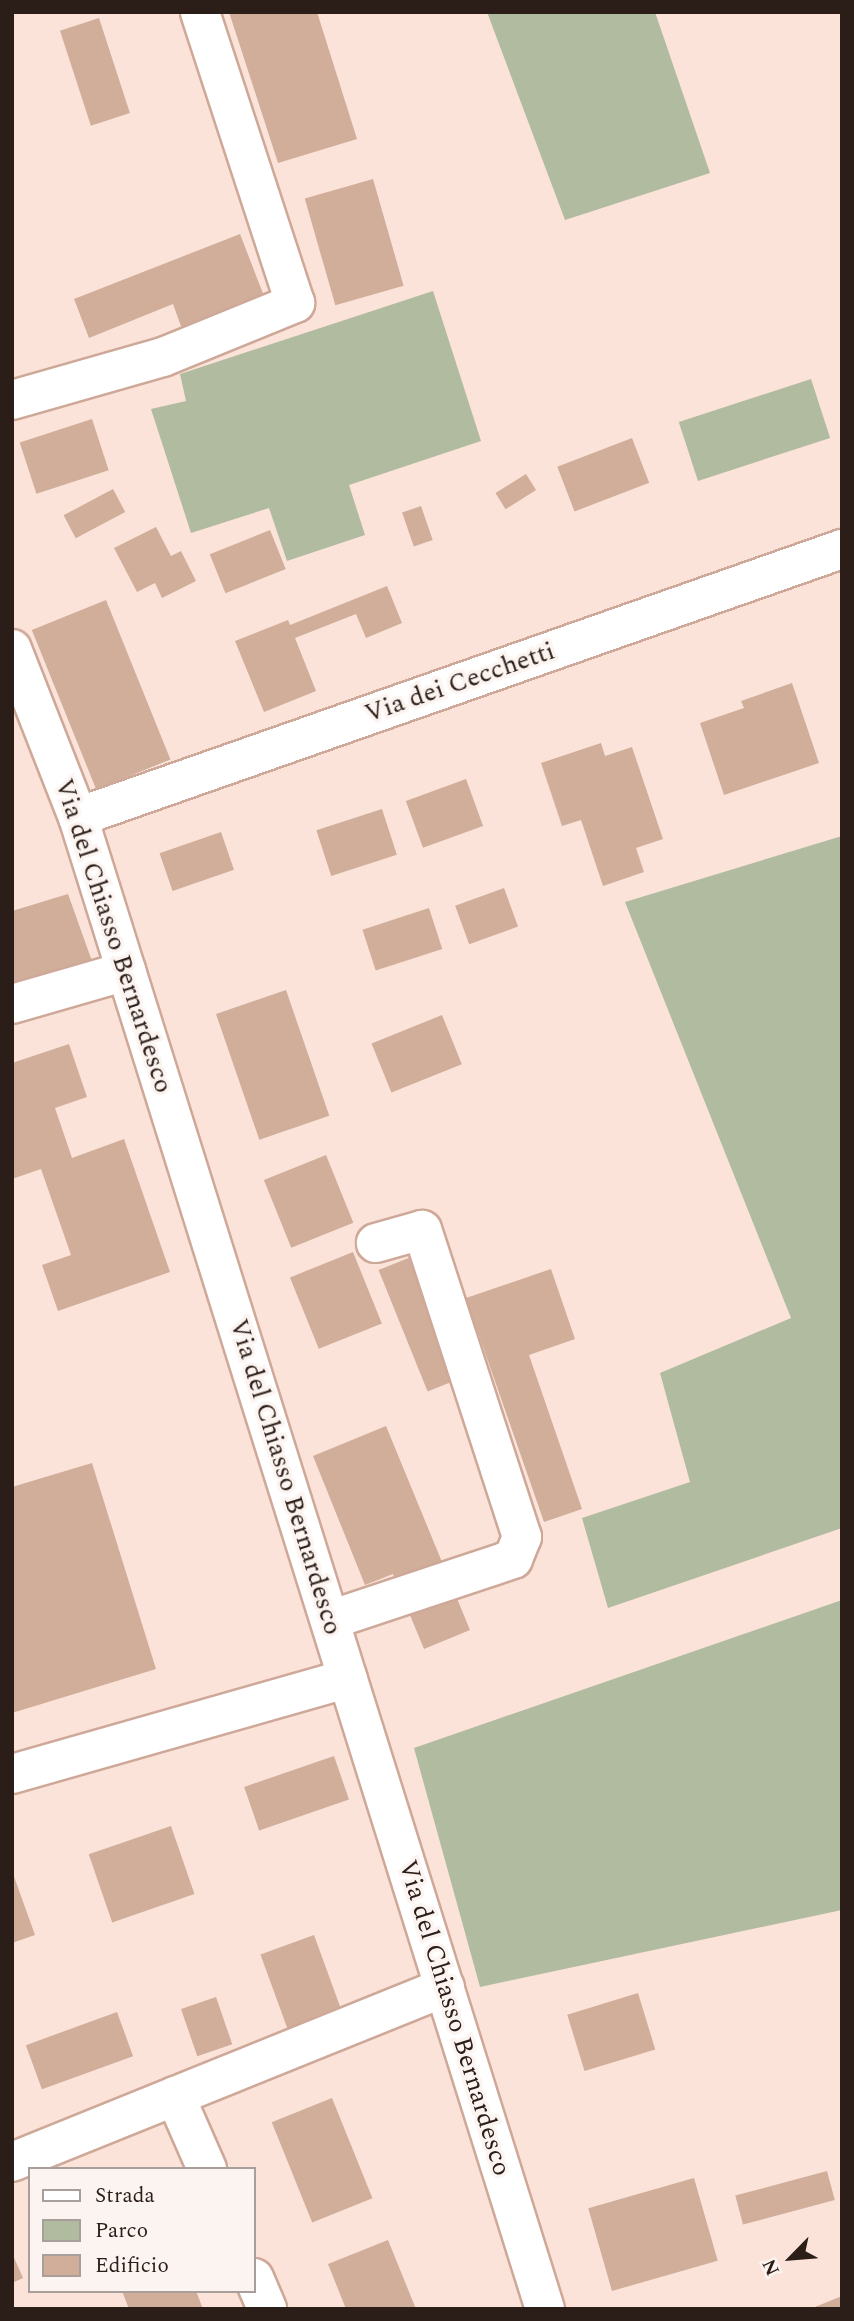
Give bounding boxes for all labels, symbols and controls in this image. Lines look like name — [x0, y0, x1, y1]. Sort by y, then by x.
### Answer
street label: Via dei Cecchetti — [361, 636, 559, 730]
street label: Via del Chiasso Bernardesco — [47, 775, 179, 1097]
street label: Via del Chiasso Bernardesco — [222, 1315, 348, 1639]
street label: Via del Chiasso Bernardesco — [391, 1856, 517, 2180]
legend — [28, 2167, 256, 2293]
text: Strada — [95, 2180, 155, 2212]
text: Parco — [95, 2215, 148, 2247]
north arrow — [756, 2223, 826, 2293]
text: Edificio — [95, 2250, 169, 2282]
text: N — [755, 2254, 788, 2280]

